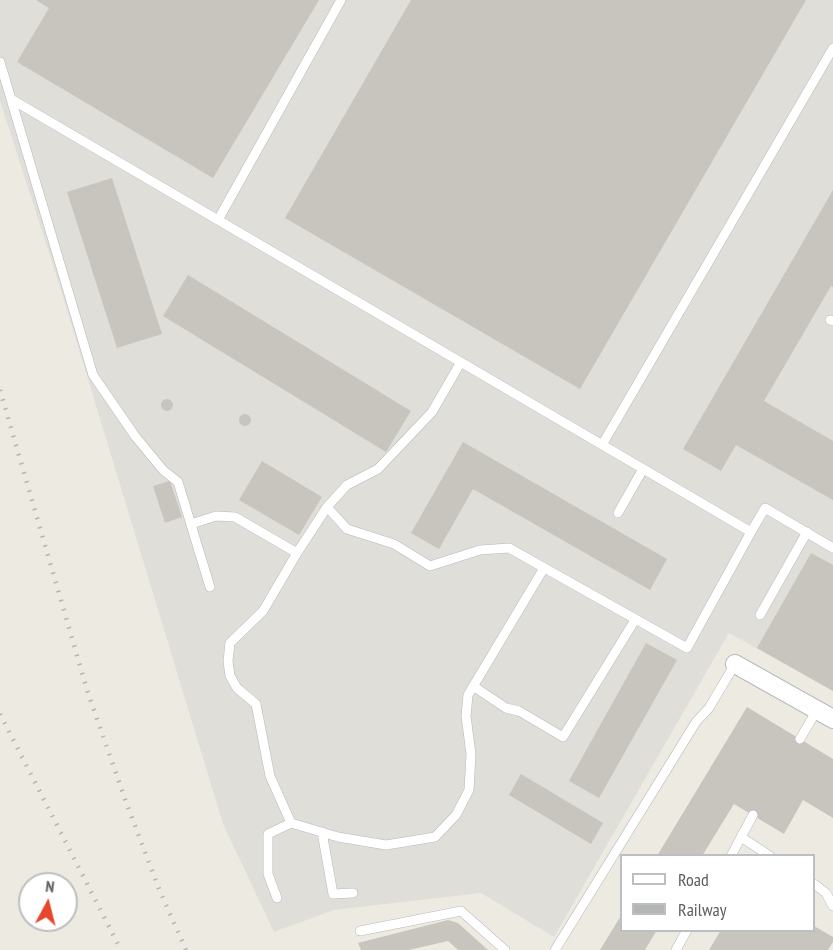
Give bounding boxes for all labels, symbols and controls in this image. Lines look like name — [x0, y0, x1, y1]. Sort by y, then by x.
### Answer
legend — [620, 854, 815, 932]
text: Road — [678, 868, 709, 891]
north arrow — [18, 872, 78, 932]
text: N — [44, 876, 55, 897]
text: Railway — [678, 898, 727, 921]

